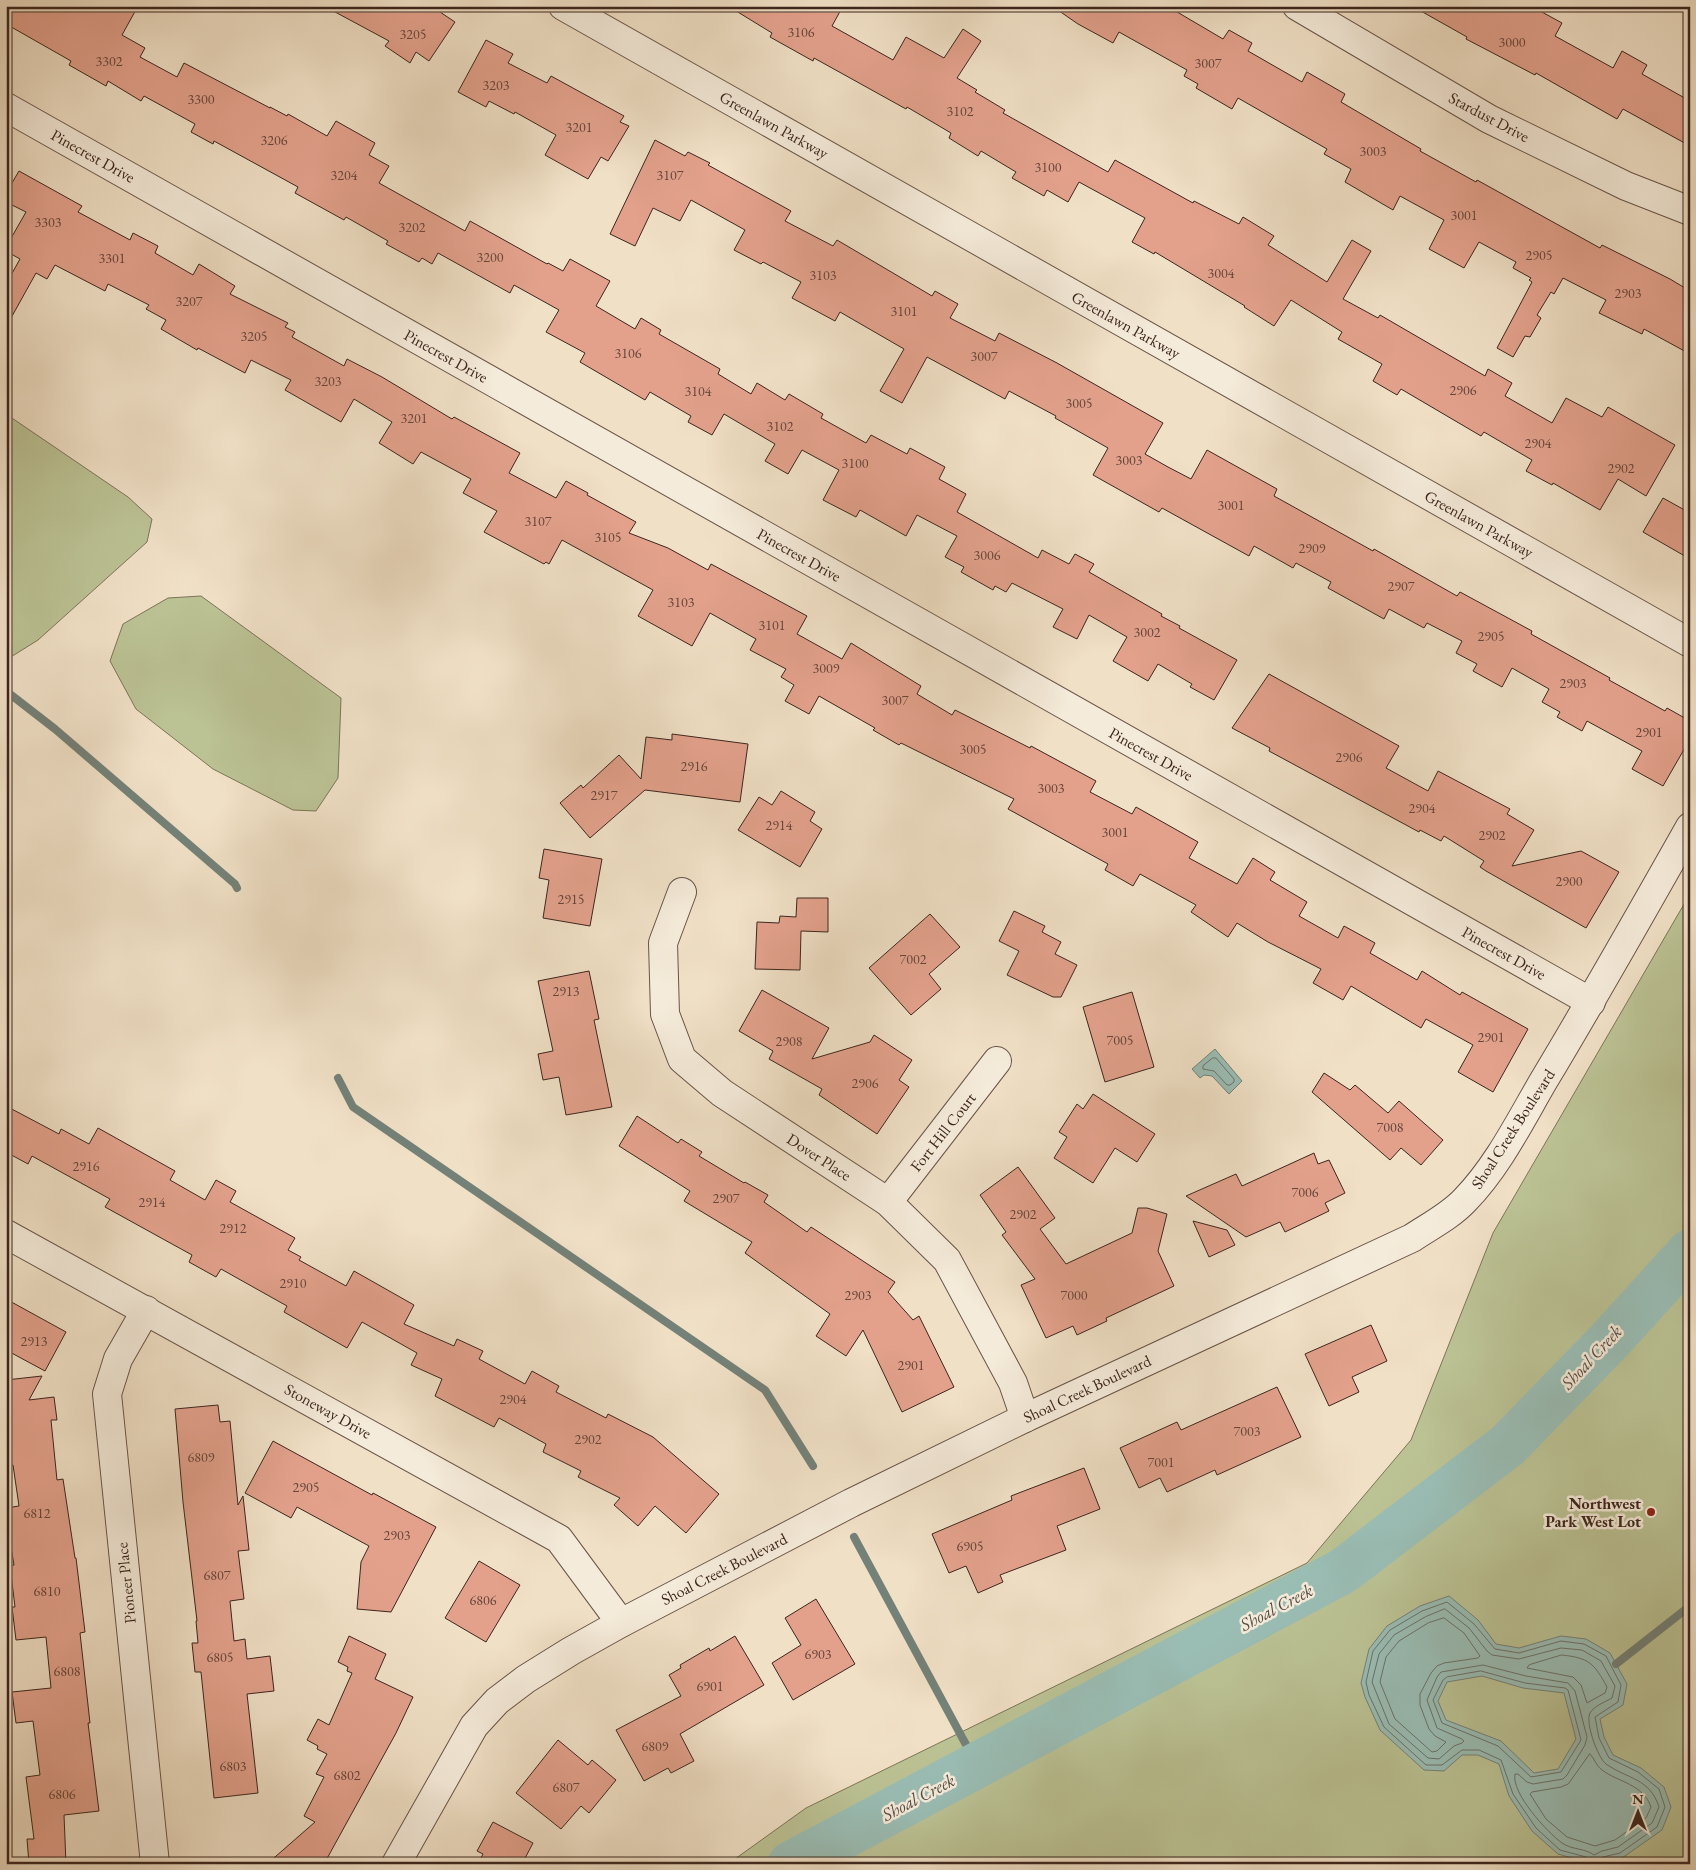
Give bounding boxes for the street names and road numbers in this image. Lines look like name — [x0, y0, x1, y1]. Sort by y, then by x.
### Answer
street label: Greenlawn Parkway — [716, 86, 833, 164]
street label: Stardust Drive — [1445, 87, 1533, 147]
street label: Pinecrest Drive — [47, 124, 139, 188]
street label: Greenlawn Parkway — [1068, 286, 1185, 364]
street label: Pinecrest Drive — [400, 324, 492, 388]
street label: Greenlawn Parkway — [1421, 485, 1538, 563]
street label: Pinecrest Drive — [753, 523, 845, 587]
street label: Pinecrest Drive — [1105, 722, 1197, 786]
street label: Pinecrest Drive — [1458, 921, 1550, 985]
street label: Shoal Creek Boulevard — [1466, 1064, 1560, 1193]
street label: Fort Hill Court — [905, 1088, 981, 1176]
street label: Dover Place — [783, 1128, 855, 1186]
street label: Shoal Creek Boulevard — [1020, 1350, 1155, 1428]
street label: Stoneway Drive — [281, 1378, 375, 1444]
street label: Shoal Creek Boulevard — [657, 1528, 791, 1610]
street label: Pioneer Place — [111, 1541, 141, 1625]

